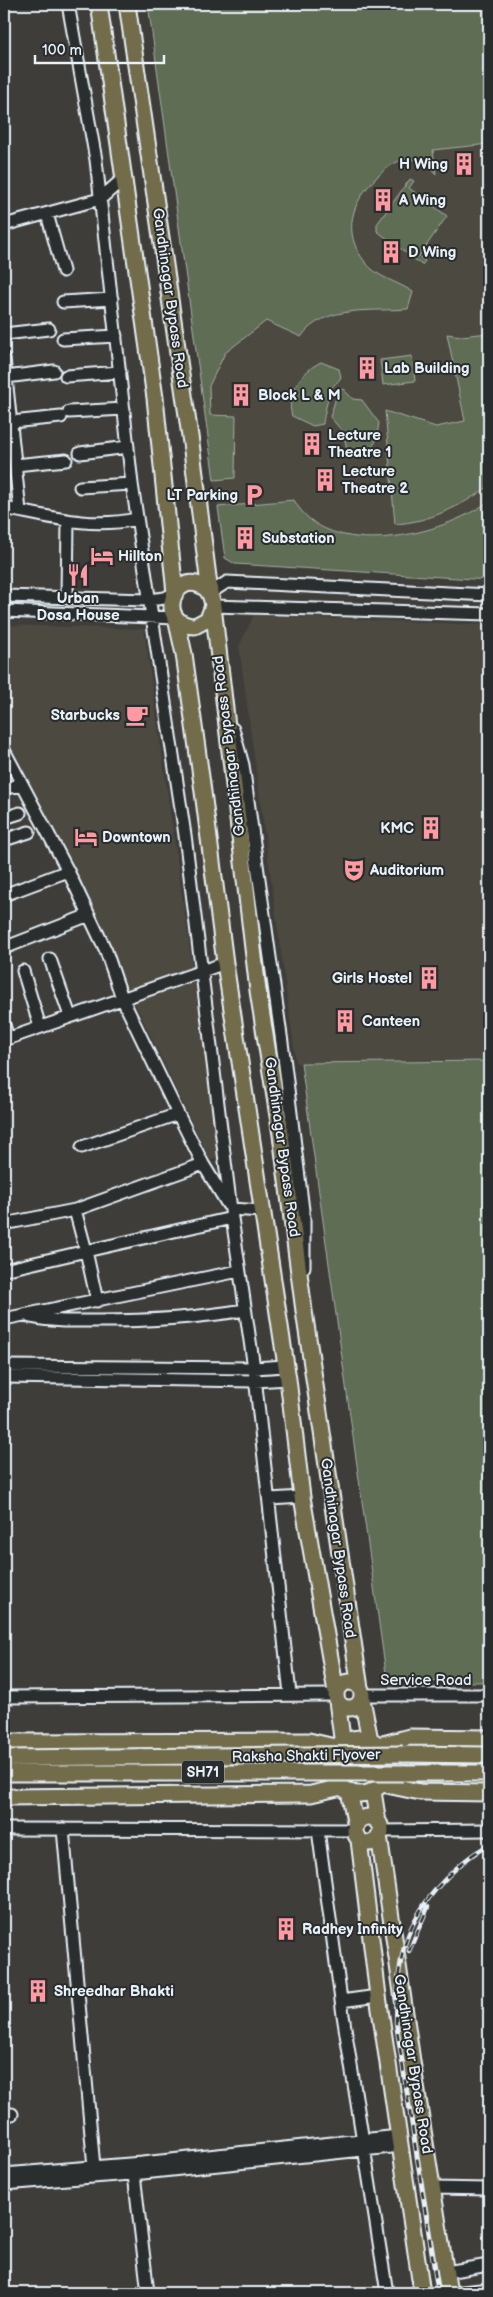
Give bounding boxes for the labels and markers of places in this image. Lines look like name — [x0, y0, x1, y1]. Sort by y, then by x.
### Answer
building icon: H Wing — [451, 151, 477, 177]
place label: H Wing — [399, 155, 448, 174]
building icon: A Wing — [370, 187, 396, 213]
place label: A Wing — [398, 191, 446, 210]
building icon: D Wing — [378, 239, 404, 265]
place label: D Wing — [408, 243, 456, 262]
building icon: Lab Building — [354, 355, 380, 381]
place label: Lab Building — [384, 359, 470, 378]
building icon: Block L & M — [228, 382, 254, 408]
place label: Block L & M — [258, 386, 341, 405]
place label: Lecture Theatre 1 — [328, 426, 392, 462]
building icon: Lecture Theatre 1 — [299, 431, 325, 457]
place label: Lecture Theatre 2 — [342, 462, 408, 498]
building icon: Lecture Theatre 2 — [312, 467, 338, 493]
parking icon: LT Parking — [241, 482, 267, 508]
place label: LT Parking — [166, 486, 238, 505]
building icon: Substation — [232, 525, 258, 551]
place label: Substation — [262, 529, 335, 548]
hotel icon: Hillton — [89, 543, 115, 569]
place label: Hillton — [118, 547, 162, 566]
restaurant icon: Urban Dosa House — [65, 562, 91, 588]
place label: Urban Dosa House — [36, 589, 120, 625]
cafe icon: Starbucks — [124, 702, 150, 728]
place label: Starbucks — [51, 706, 120, 725]
building icon: KMC — [418, 815, 444, 841]
place label: KMC — [380, 819, 414, 838]
hotel icon: Downtown — [73, 824, 99, 850]
place label: Downtown — [102, 828, 171, 847]
theatre icon: Auditorium — [341, 857, 367, 883]
place label: Auditorium — [369, 861, 444, 880]
building icon: Girls Hostel — [416, 965, 442, 991]
place label: Girls Hostel — [332, 969, 412, 988]
building icon: Canteen — [332, 1008, 358, 1034]
place label: Canteen — [362, 1012, 420, 1031]
building icon: Radhey Infinity — [273, 1916, 299, 1942]
place label: Radhey Infinity — [302, 1920, 403, 1939]
building icon: Shreedhar Bhakti — [25, 1978, 51, 2004]
place label: Shreedhar Bhakti — [54, 1982, 174, 2001]

